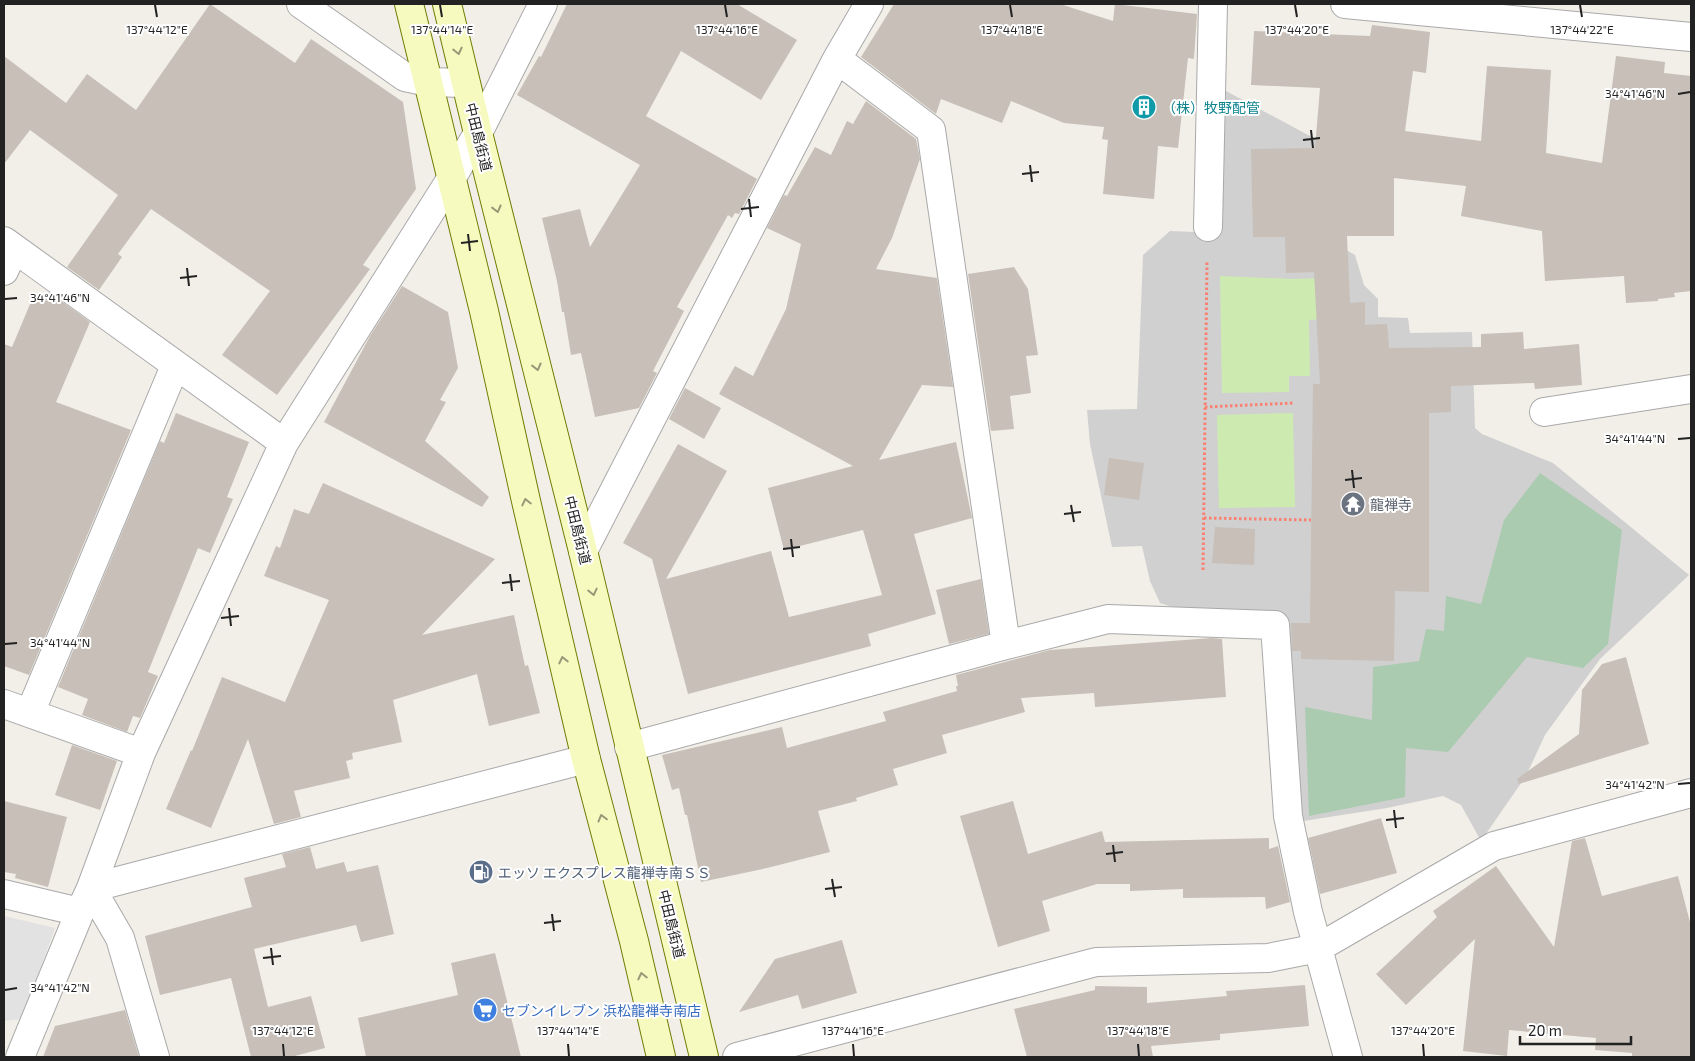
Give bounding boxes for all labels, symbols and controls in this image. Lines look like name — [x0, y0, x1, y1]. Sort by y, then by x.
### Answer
text: 137°44'12"E — [126, 22, 188, 36]
text: 137°44'14"E — [411, 22, 473, 36]
text: 137°44'16"E — [696, 22, 758, 36]
text: 137°44'18"E — [981, 22, 1043, 36]
text: 137°44'20"E — [1265, 22, 1329, 36]
text: 137°44'22"E — [1550, 22, 1614, 36]
one-way arrow — [452, 47, 463, 56]
text: 34°41'46"N — [1605, 86, 1665, 100]
building icon: （株）牧野配管 — [1131, 94, 1157, 120]
place label: （株）牧野配管 — [1162, 99, 1260, 116]
street label: 中田島街道 — [462, 101, 496, 173]
one-way arrow — [491, 205, 502, 213]
text: 34°41'46"N — [30, 290, 90, 304]
one-way arrow — [531, 362, 542, 371]
text: 34°41'44"N — [1605, 431, 1665, 445]
temple icon: 龍禅寺 — [1340, 491, 1366, 517]
street label: 中田島街道 — [561, 494, 595, 566]
place label: 龍禅寺 — [1370, 496, 1412, 513]
one-way arrow — [521, 498, 532, 507]
one-way arrow — [587, 588, 598, 597]
text: 34°41'44"N — [30, 635, 90, 649]
one-way arrow — [558, 656, 569, 665]
text: 34°41'42"N — [1605, 777, 1665, 791]
one-way arrow — [597, 814, 608, 823]
fuel station icon: エッソ エクスプレス龍禅寺南ＳＳ — [468, 859, 494, 885]
place label: エッソ エクスプレス龍禅寺南ＳＳ — [498, 864, 711, 881]
street label: 中田島街道 — [655, 888, 689, 960]
one-way arrow — [637, 971, 648, 980]
text: 34°41'42"N — [30, 980, 90, 994]
supermarket icon: セブンイレブン 浜松龍禅寺南店 — [472, 997, 498, 1023]
place label: セブンイレブン 浜松龍禅寺南店 — [502, 1002, 701, 1019]
scale bar — [1520, 1014, 1631, 1046]
text: 20 m — [1528, 1021, 1562, 1039]
text: 137°44'12"E — [252, 1023, 314, 1037]
text: 137°44'14"E — [537, 1023, 599, 1037]
text: 137°44'16"E — [822, 1023, 884, 1037]
text: 137°44'18"E — [1107, 1023, 1169, 1037]
text: 137°44'20"E — [1391, 1023, 1455, 1037]

